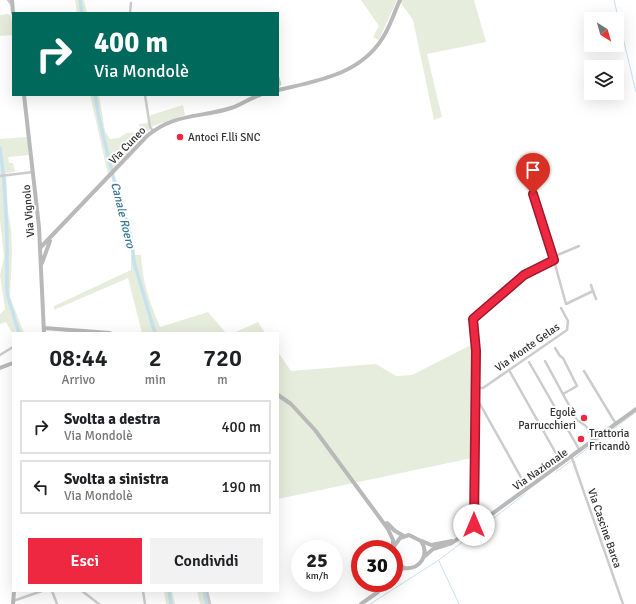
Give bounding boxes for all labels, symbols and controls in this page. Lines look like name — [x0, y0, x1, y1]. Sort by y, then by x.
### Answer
north arrow — [584, 12, 624, 52]
map controls — [584, 12, 624, 100]
text: 400 m — [94, 26, 168, 60]
icon: right — [28, 28, 80, 80]
text: Via Mondolè — [94, 60, 189, 82]
button: layers — [584, 60, 624, 100]
street label: Via Cuneo — [106, 124, 149, 167]
place label: Antoci F.lli SNC — [188, 131, 261, 144]
marker: Antoci F.lli SNC — [175, 132, 185, 142]
pin — [516, 153, 550, 194]
icon: arrive — [522, 159, 544, 181]
water label: Canale Roero — [107, 180, 138, 250]
street label: Via Vignolo — [20, 184, 37, 238]
street label: Via Monte Gelas — [493, 320, 562, 374]
text: 08:44 — [49, 343, 108, 373]
text: 2 — [149, 343, 162, 373]
text: 720 — [203, 343, 242, 373]
text: Arrivo — [62, 372, 95, 388]
text: min — [145, 372, 166, 388]
text: m — [217, 372, 228, 388]
place label: Egolè Parrucchieri — [518, 406, 576, 432]
text: Svolta a destra — [64, 410, 160, 428]
marker: Egolè Parrucchieri — [579, 413, 589, 423]
icon: right — [30, 416, 52, 438]
text: 400 m — [221, 418, 261, 436]
place label: Trattoria Fricandò — [589, 427, 630, 453]
text: Via Mondolè — [64, 428, 133, 444]
marker: Trattoria Fricandò — [576, 434, 586, 444]
street label: Via Nazionale — [510, 446, 570, 493]
text: Svolta a sinistra — [64, 470, 169, 488]
icon: left — [30, 476, 52, 498]
text: 190 m — [221, 478, 261, 496]
street label: Via Cascine Barca — [585, 487, 624, 570]
text: Via Mondolè — [64, 488, 133, 504]
position arrow — [453, 504, 495, 546]
button: Esci — [28, 538, 142, 584]
button: Condividi — [150, 538, 263, 584]
speed limit sign: 30 — [351, 540, 403, 592]
text: 25 — [306, 548, 328, 573]
text: km/h — [306, 570, 328, 582]

